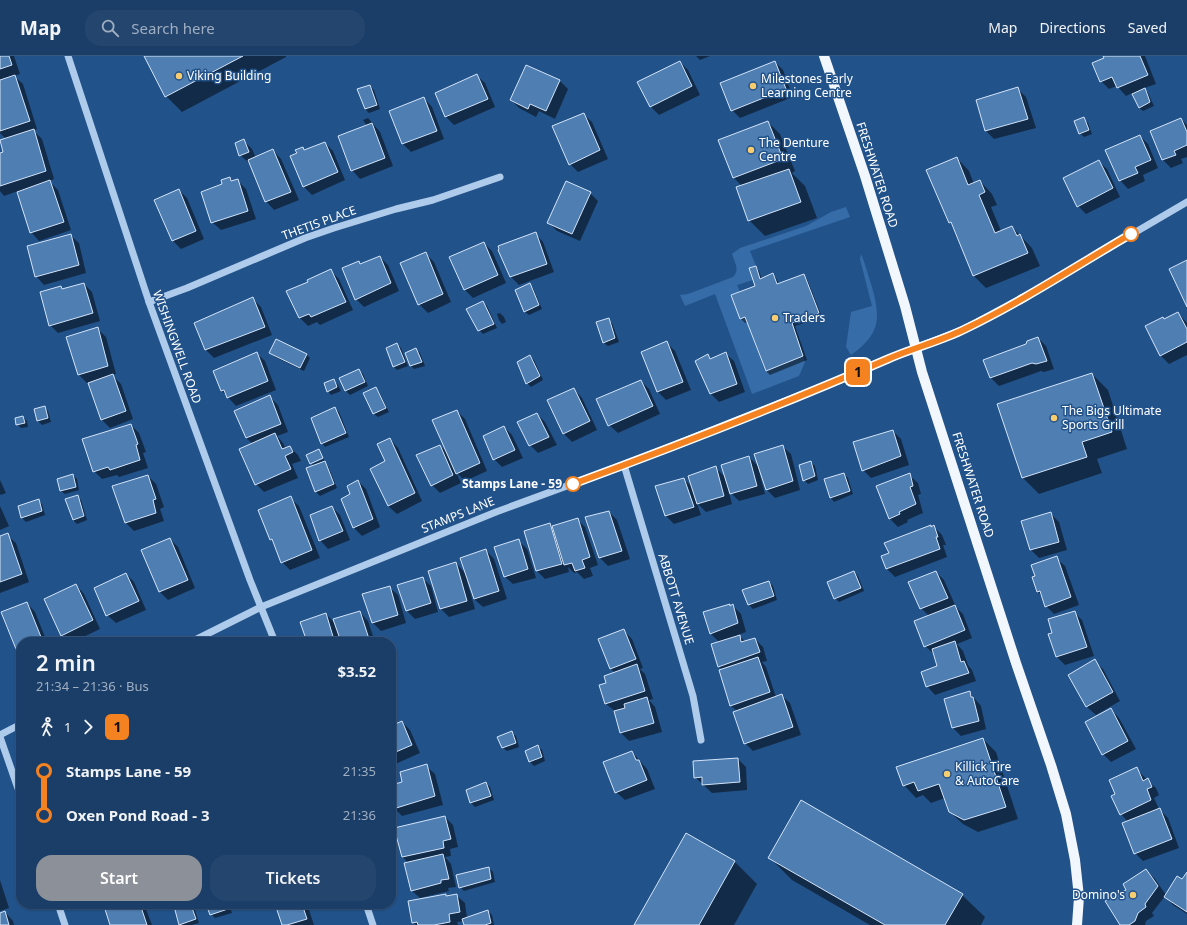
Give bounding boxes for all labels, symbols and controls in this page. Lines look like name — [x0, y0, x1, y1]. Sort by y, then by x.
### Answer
search box — [85, 10, 365, 46]
text: Map — [20, 15, 61, 41]
icon: search — [99, 17, 121, 39]
text: Search here — [131, 18, 215, 38]
text: Map — [988, 18, 1017, 37]
text: Directions — [1039, 18, 1106, 37]
text: Saved — [1128, 18, 1167, 37]
place label: Viking Building — [187, 67, 271, 84]
place label: Milestones Early Learning Centre — [761, 70, 854, 101]
marker: Viking Building — [174, 71, 184, 81]
marker: Milestones Early Learning Centre — [748, 81, 758, 91]
street label: FRESHWATER ROAD — [852, 120, 903, 230]
place label: The Denture Centre — [759, 134, 829, 165]
marker: The Denture Centre — [746, 145, 756, 155]
street label: THETIS PLACE — [279, 201, 358, 244]
unlabelled marker — [1123, 226, 1139, 242]
street label: WISHINGWELL ROAD — [149, 288, 206, 406]
place label: Traders — [783, 309, 826, 326]
marker: Traders — [770, 313, 780, 323]
line badge: 1 — [845, 359, 871, 385]
text: 1 — [854, 362, 862, 381]
place label: The Bigs Ultimate Sports Grill — [1062, 402, 1162, 433]
marker: The Bigs Ultimate Sports Grill — [1049, 413, 1059, 423]
street label: FRESHWATER ROAD — [948, 430, 999, 540]
place label: Stamps Lane - 59 — [462, 475, 562, 492]
marker: Stamps Lane - 59 — [565, 476, 581, 492]
street label: STAMPS LANE — [419, 492, 497, 537]
street label: ABBOTT AVENUE — [655, 551, 698, 647]
text: 2 min — [36, 647, 96, 677]
text: $3.52 — [337, 661, 376, 681]
text: 21:34 – 21:36 · Bus — [36, 677, 149, 695]
icon: walk — [36, 716, 58, 738]
icon: forward — [77, 716, 99, 738]
text: 1 — [113, 717, 121, 736]
text: 1 — [64, 718, 71, 736]
place label: Killick Tire & AutoCare — [955, 758, 1020, 789]
text: Stamps Lane - 59 — [66, 761, 191, 781]
text: 21:35 — [343, 762, 376, 780]
marker: Killick Tire & AutoCare — [942, 769, 952, 779]
text: Oxen Pond Road - 3 — [66, 805, 210, 825]
text: 21:36 — [343, 806, 376, 824]
button: Start — [36, 855, 202, 901]
button: Tickets — [210, 855, 376, 901]
place label: Domino's — [1072, 886, 1125, 903]
marker: Domino's — [1128, 890, 1138, 900]

